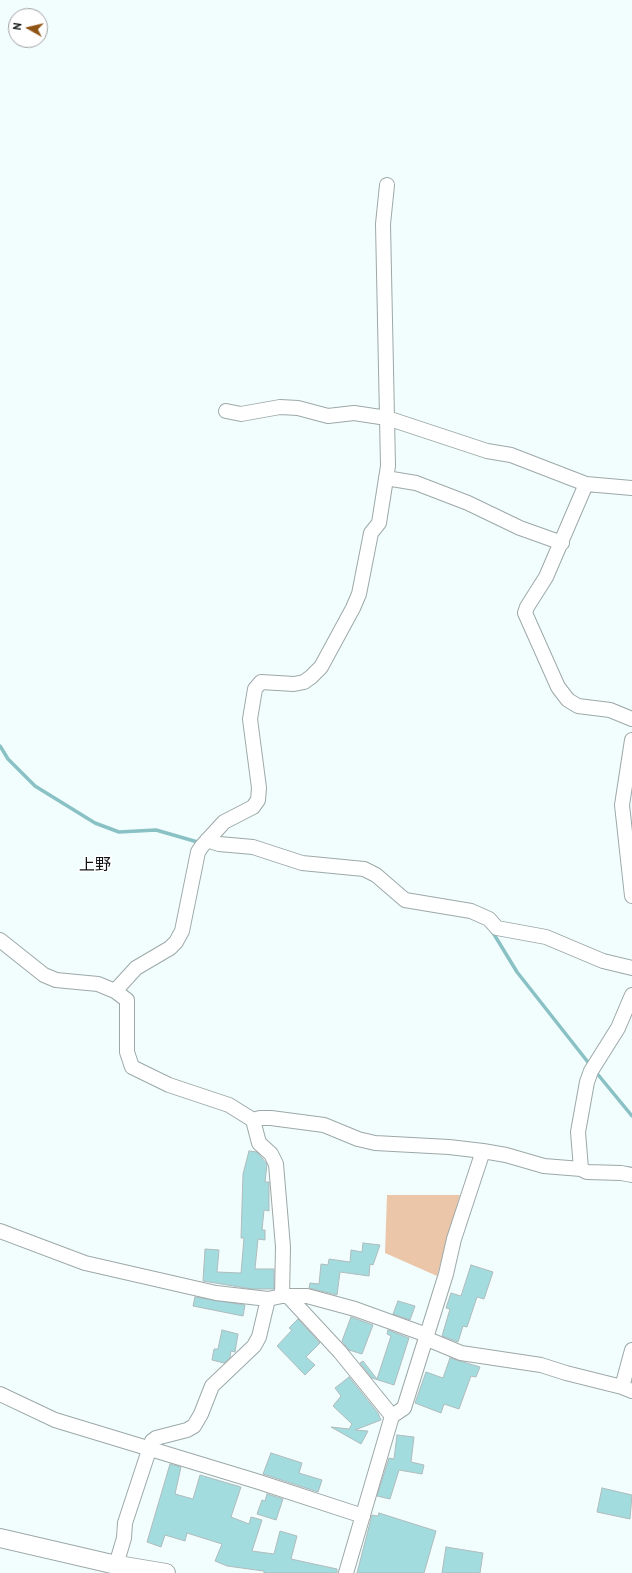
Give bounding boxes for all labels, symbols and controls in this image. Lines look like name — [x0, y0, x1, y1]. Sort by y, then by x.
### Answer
north arrow — [8, 8, 48, 48]
text: N — [10, 22, 25, 31]
district label: 上野 — [79, 855, 111, 875]

